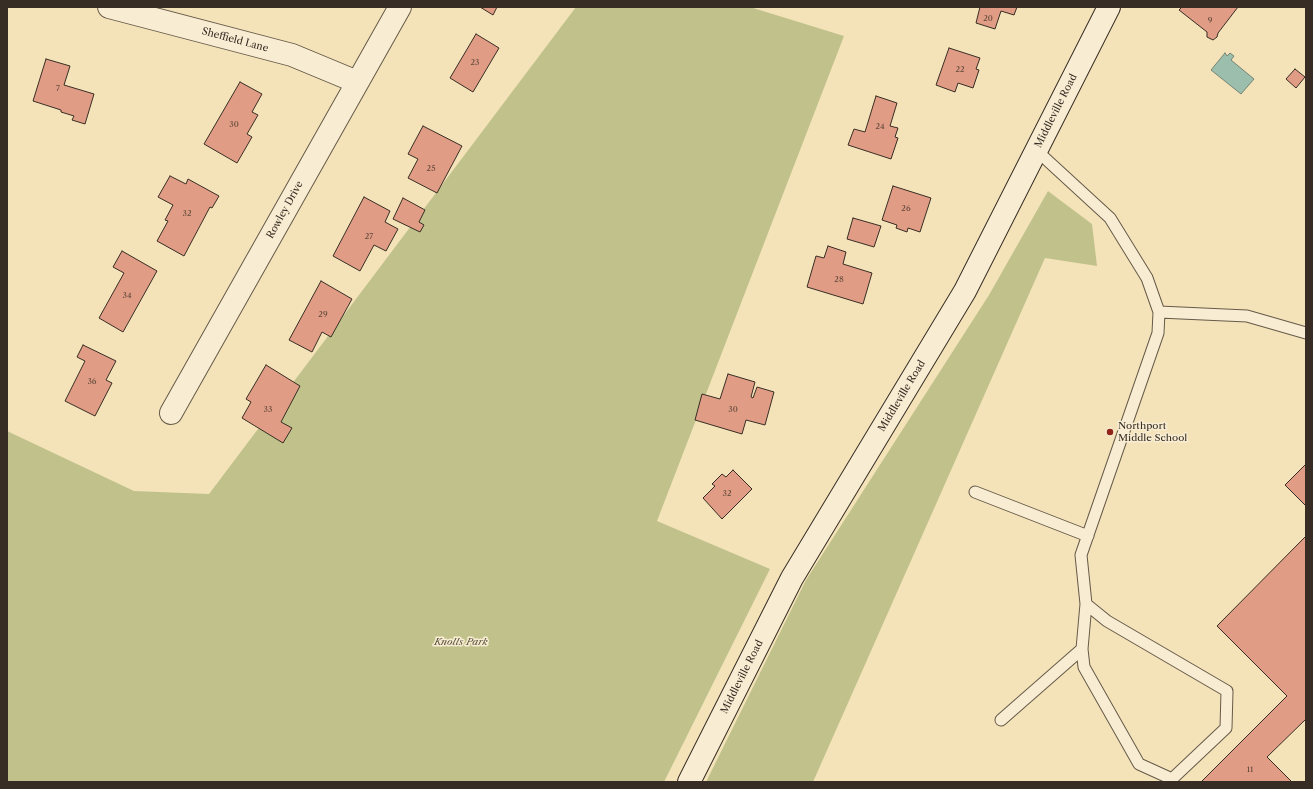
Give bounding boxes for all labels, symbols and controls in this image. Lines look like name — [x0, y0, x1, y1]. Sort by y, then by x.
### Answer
house number: 20 — [983, 14, 993, 24]
house number: 9 — [1208, 16, 1212, 26]
street label: Sheffield Lane — [200, 25, 270, 55]
house number: 23 — [470, 58, 480, 68]
house number: 22 — [955, 65, 965, 75]
street label: Middleville Road — [1032, 72, 1080, 150]
house number: 7 — [56, 84, 60, 94]
house number: 30 — [229, 120, 239, 130]
house number: 24 — [875, 122, 885, 132]
house number: 25 — [427, 164, 435, 174]
street label: Rowley Drive — [264, 179, 306, 241]
house number: 26 — [901, 204, 911, 214]
house number: 32 — [182, 209, 192, 219]
house number: 27 — [365, 232, 373, 242]
house number: 28 — [834, 275, 844, 285]
house number: 34 — [122, 291, 132, 301]
house number: 29 — [318, 310, 328, 320]
street label: Middleville Road — [876, 358, 928, 434]
house number: 36 — [87, 377, 97, 387]
house number: 33 — [264, 405, 272, 415]
house number: 30 — [728, 405, 738, 415]
place label: Northport Middle School — [1118, 420, 1187, 444]
marker: Northport Middle School — [1105, 427, 1115, 437]
house number: 32 — [722, 489, 732, 499]
park label: Knolls Park — [434, 636, 488, 648]
street label: Middleville Road — [718, 638, 766, 716]
house number: 11 — [1247, 765, 1253, 775]

